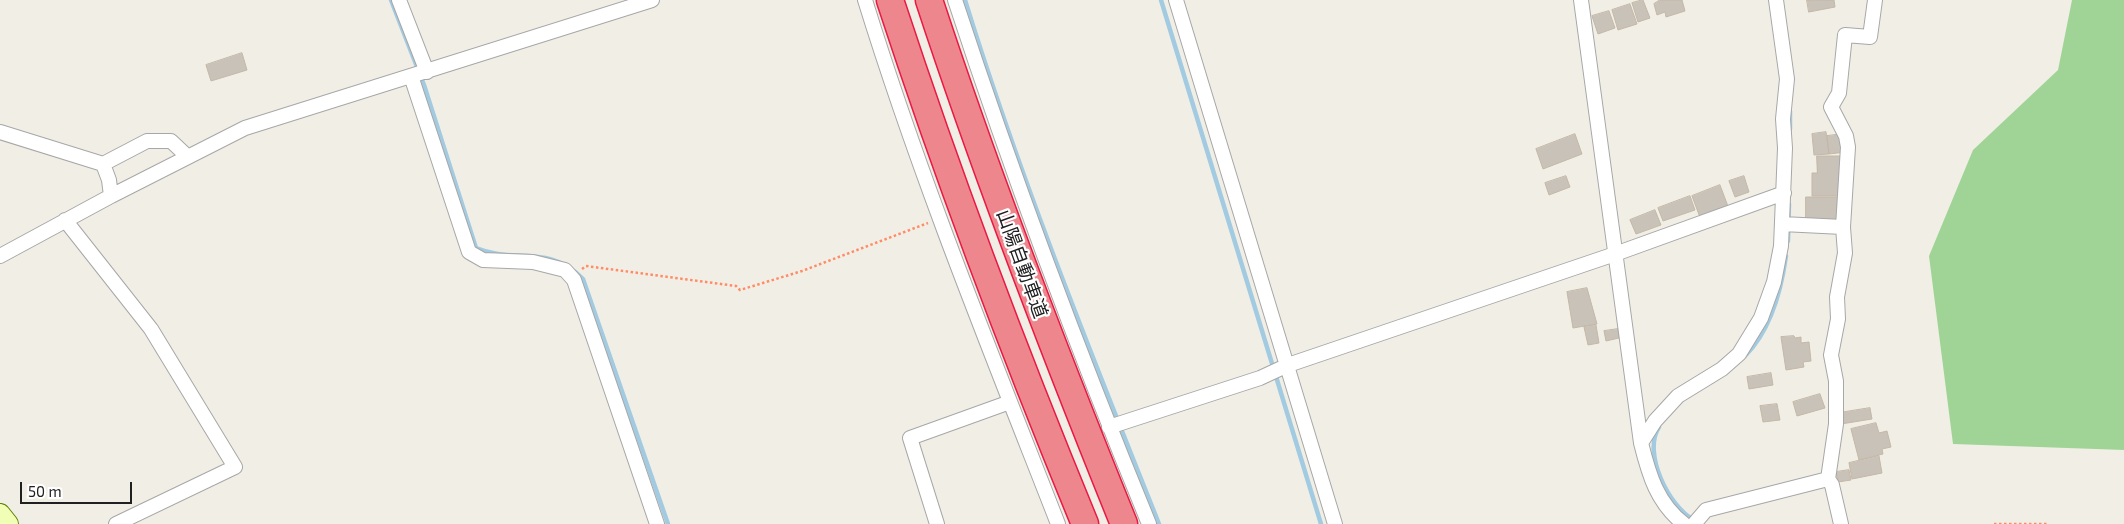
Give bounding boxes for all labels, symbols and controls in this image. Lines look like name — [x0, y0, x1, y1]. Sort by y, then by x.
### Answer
street label: 山陽自動車道 — [992, 207, 1052, 321]
scale bar — [22, 472, 135, 504]
text: 50 m — [28, 482, 62, 500]

